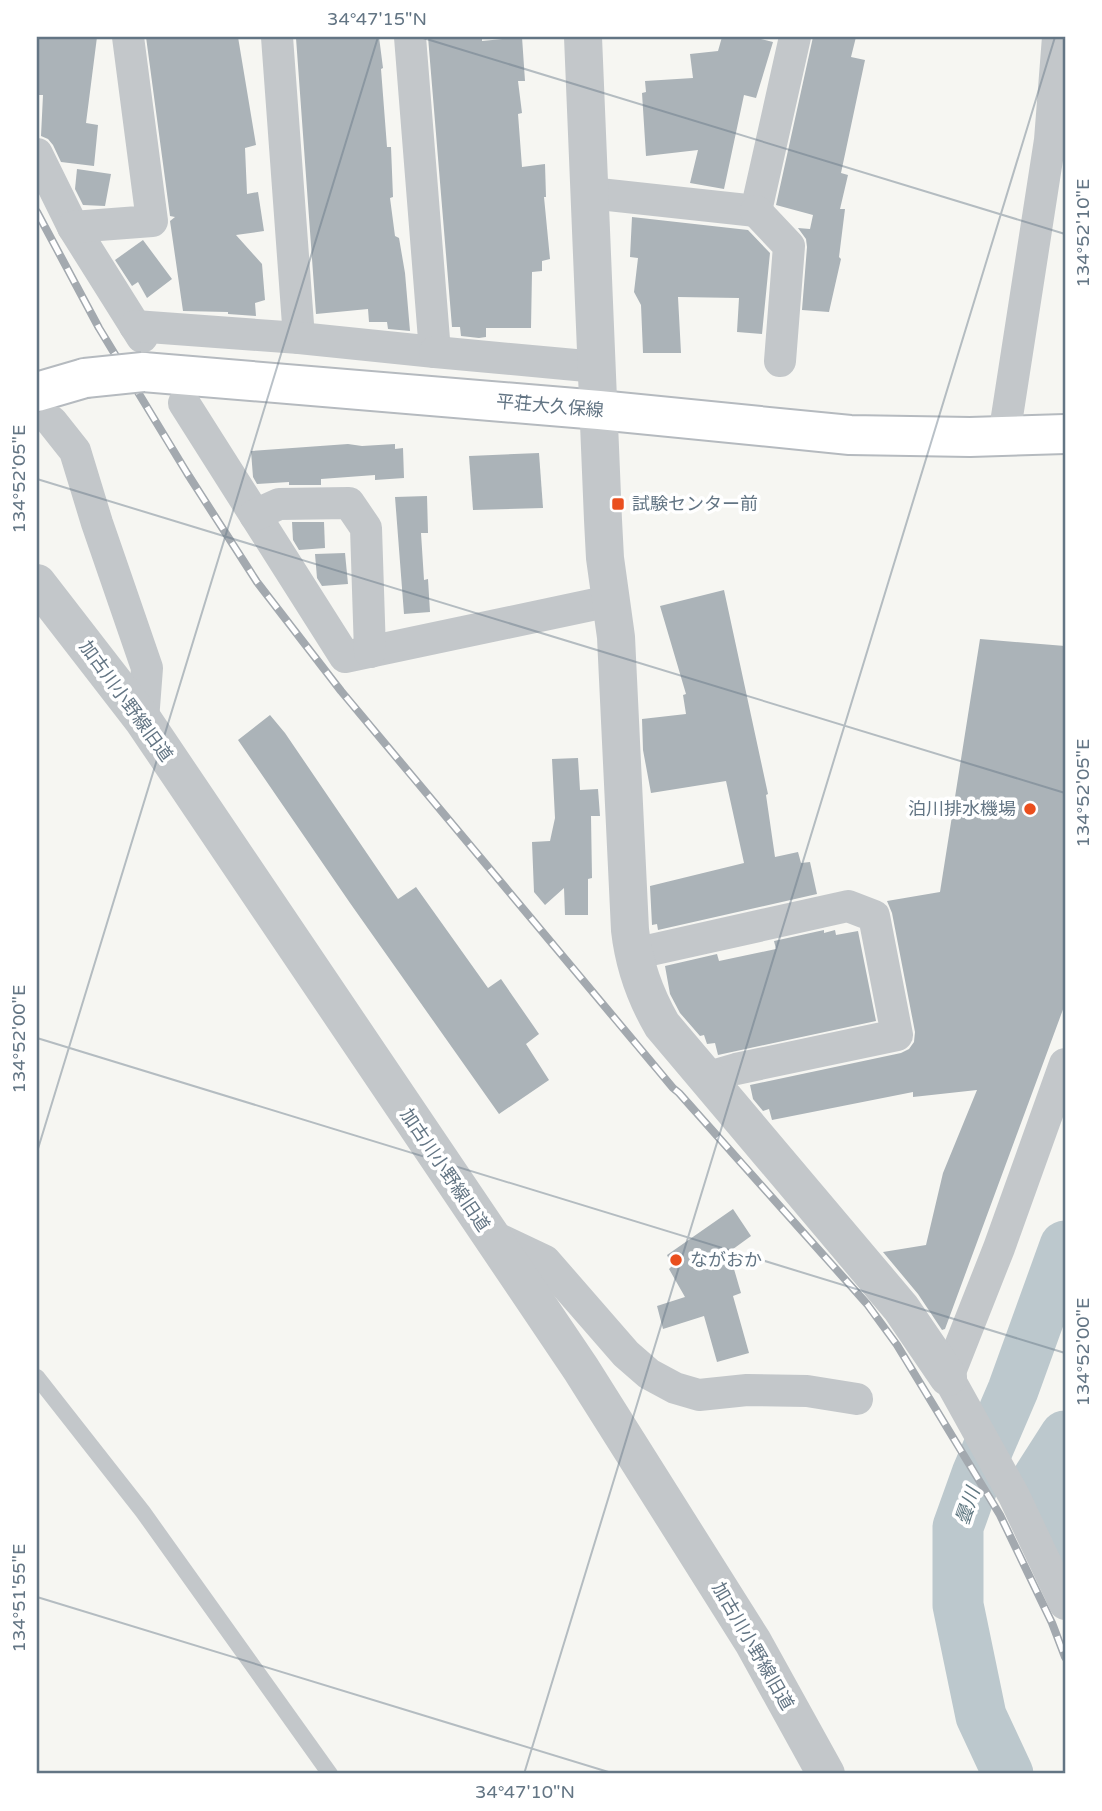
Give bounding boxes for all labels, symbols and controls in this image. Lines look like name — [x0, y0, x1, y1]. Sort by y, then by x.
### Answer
text: 34°47'15"N — [327, 8, 427, 30]
text: 134°52'10"E — [1072, 179, 1094, 287]
street label: 平荘大久保線 — [495, 390, 605, 422]
text: 134°52'05"E — [8, 425, 30, 533]
place label: 試験センター前 — [632, 493, 758, 515]
marker: 試験センター前 — [610, 496, 626, 512]
street label: 加古川小野線旧道 — [75, 636, 177, 766]
text: 134°52'05"E — [1072, 739, 1094, 847]
place label: 泊川排水機場 — [908, 798, 1016, 820]
marker: 泊川排水機場 — [1022, 801, 1038, 817]
text: 134°52'00"E — [8, 985, 30, 1093]
street label: 加古川小野線旧道 — [396, 1104, 494, 1236]
place label: ながおか — [690, 1249, 762, 1271]
marker: ながおか — [668, 1252, 684, 1268]
text: 134°52'00"E — [1072, 1298, 1094, 1406]
water label: 曇川 — [951, 1483, 985, 1528]
text: 134°51'55"E — [8, 1544, 30, 1652]
street label: 加古川小野線旧道 — [707, 1578, 799, 1714]
text: 34°47'10"N — [475, 1781, 575, 1803]

